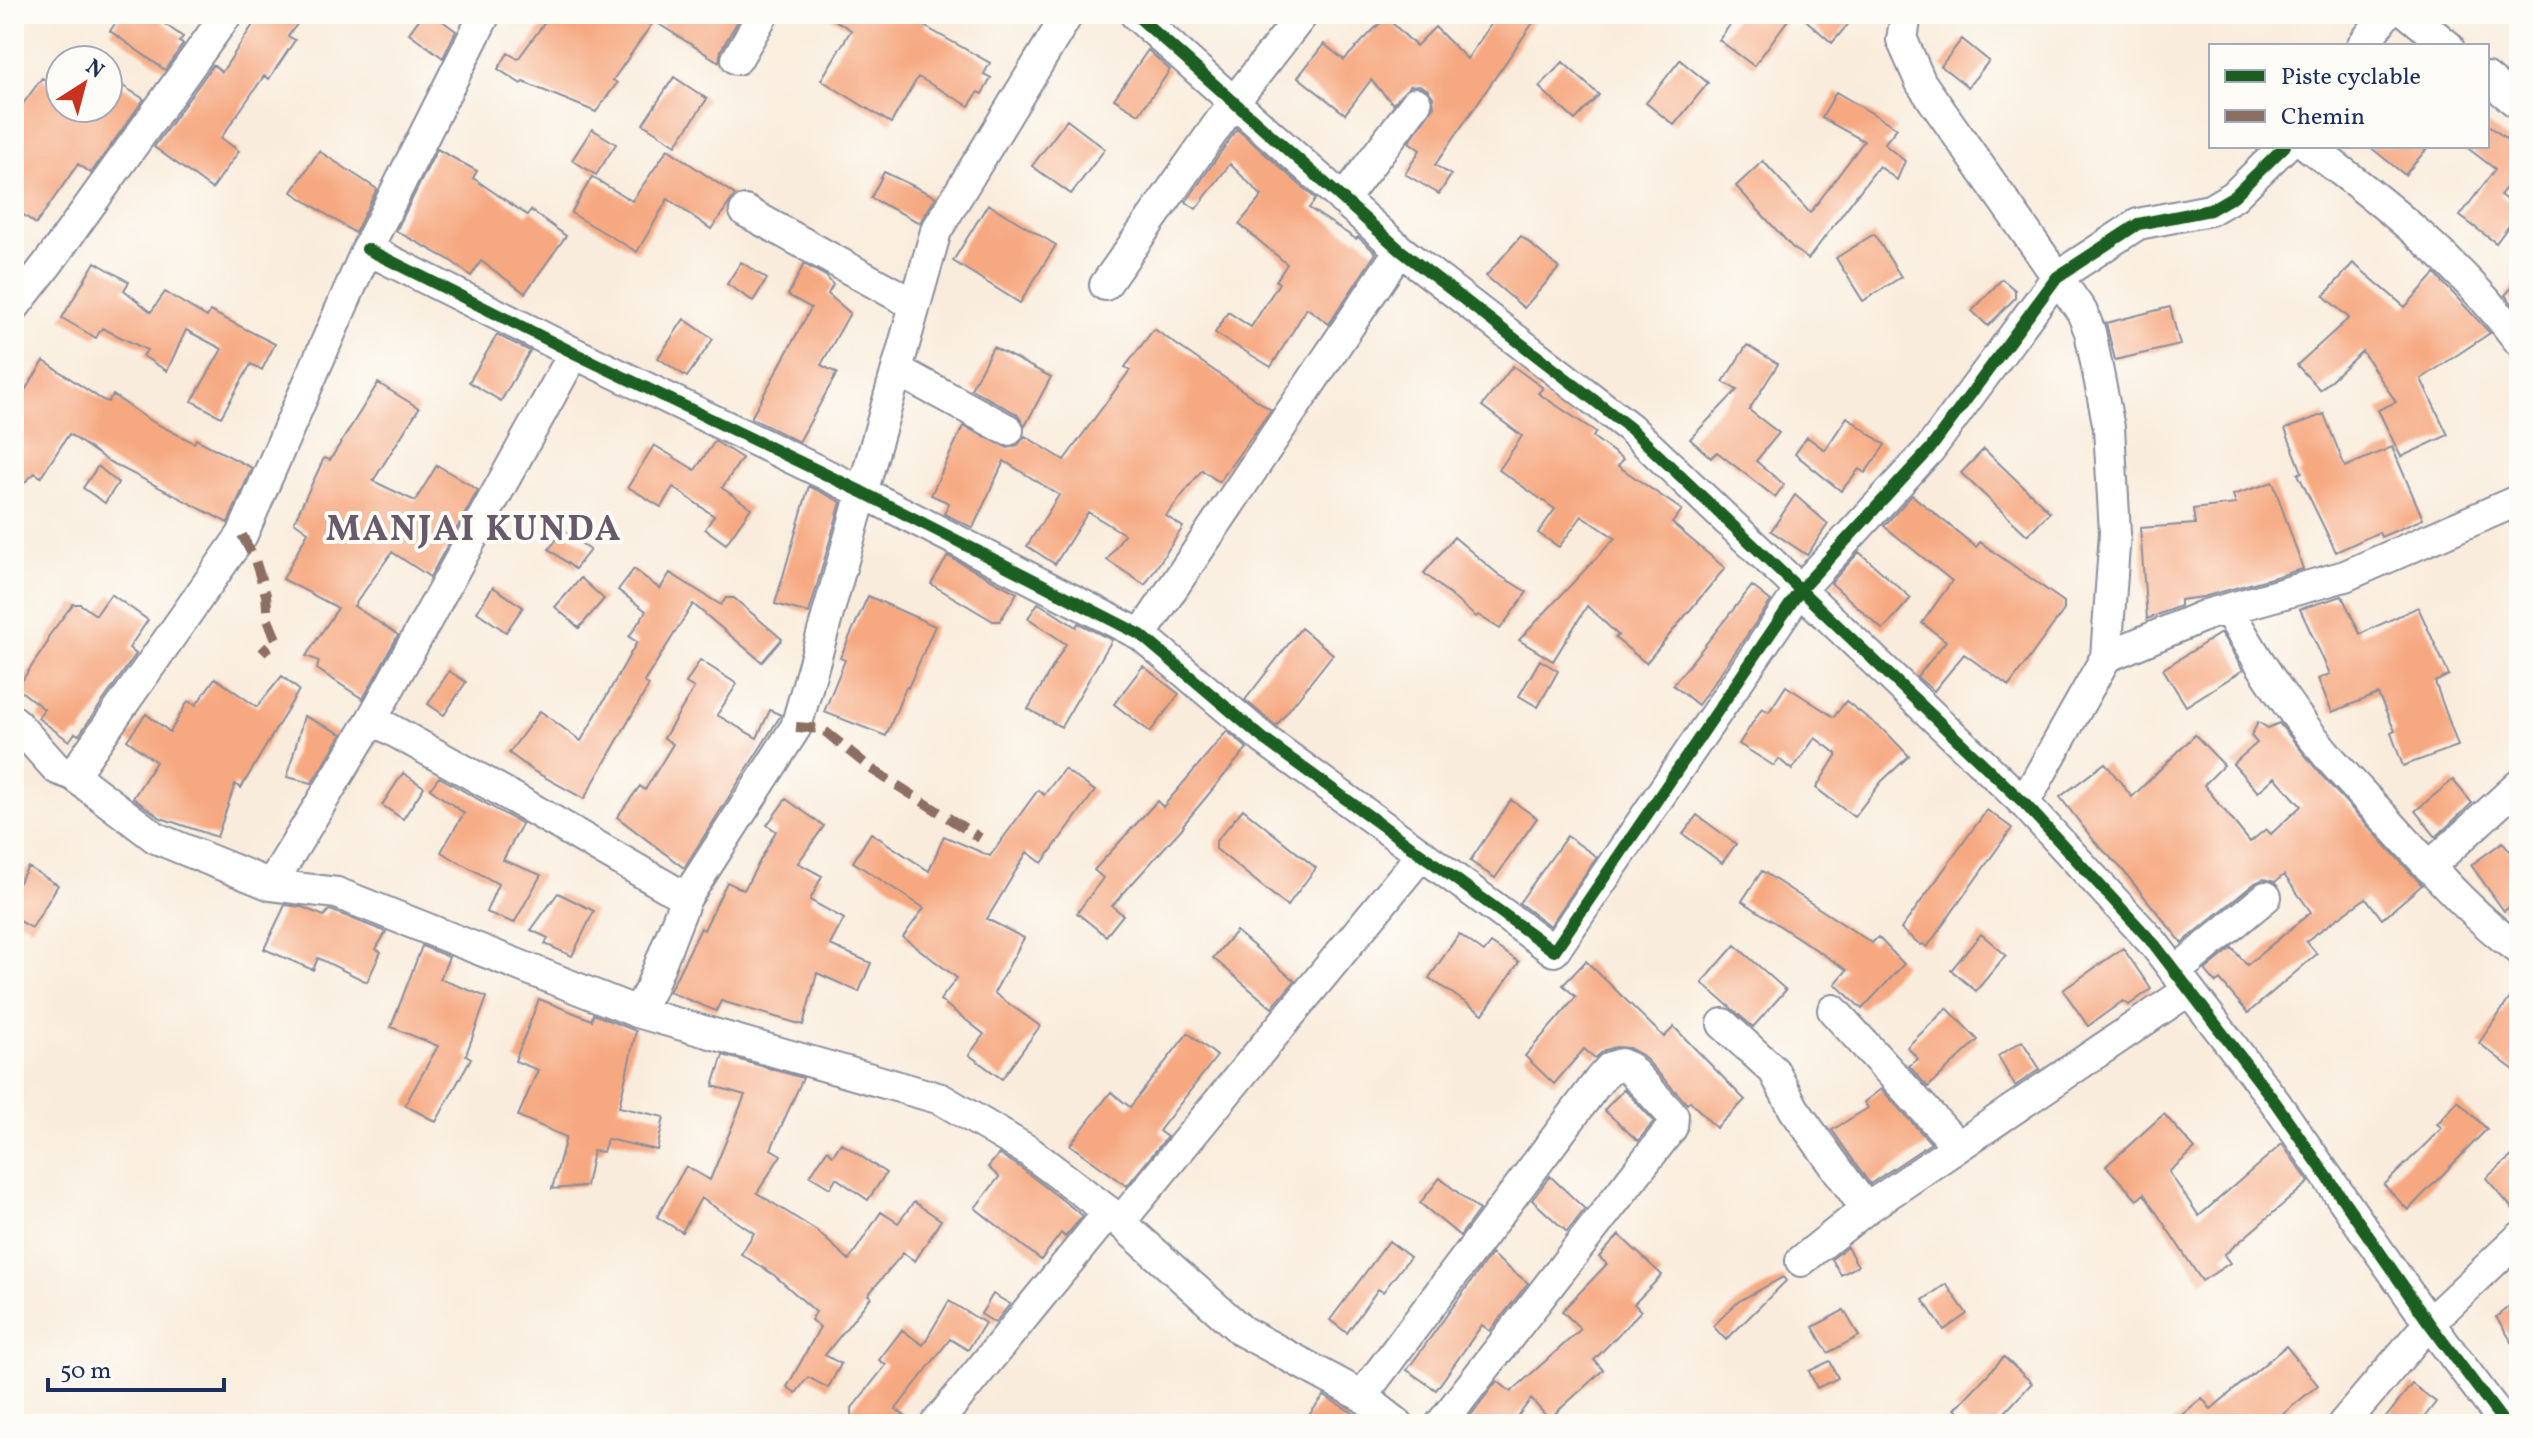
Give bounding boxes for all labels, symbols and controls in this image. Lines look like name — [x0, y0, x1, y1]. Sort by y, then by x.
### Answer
north arrow — [44, 44, 124, 124]
legend — [2209, 44, 2489, 148]
text: N — [79, 53, 110, 87]
text: Piste cyclable — [2281, 61, 2421, 95]
text: Chemin — [2281, 101, 2365, 135]
district label: MANJAI KUNDA — [326, 506, 622, 556]
scale bar — [48, 1342, 224, 1392]
text: 50 m — [60, 1355, 112, 1389]

